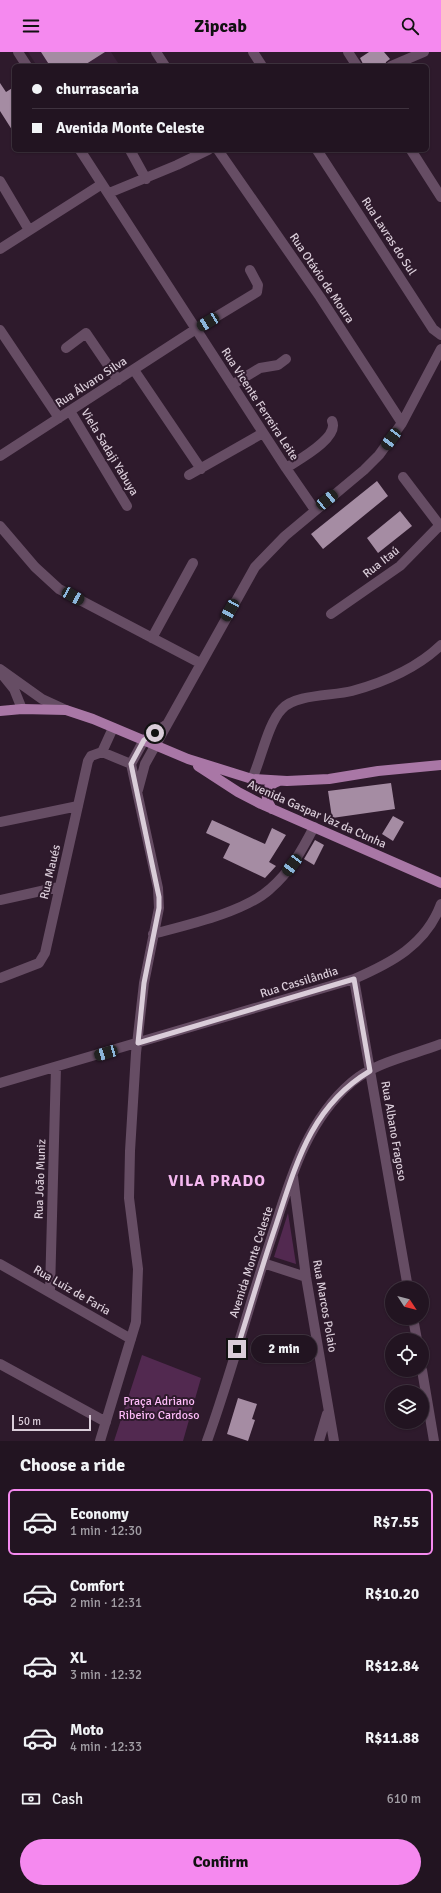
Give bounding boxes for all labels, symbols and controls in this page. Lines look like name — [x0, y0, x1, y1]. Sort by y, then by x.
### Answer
icon: menu — [20, 15, 42, 37]
text: Zipcab — [194, 15, 247, 37]
icon: search — [399, 15, 421, 37]
text: churrascaria — [56, 80, 139, 98]
text: Avenida Monte Celeste — [56, 119, 204, 137]
street label: Rua Lavras do Sul — [358, 194, 420, 279]
street label: Rua Otávio de Moura — [286, 230, 357, 326]
car — [195, 311, 221, 333]
street label: Rua Vicente Ferreira Leite — [218, 345, 302, 463]
street label: Rua Álvaro Silva — [53, 354, 130, 411]
street label: Viela Sadaji Yabuya — [78, 406, 141, 498]
car — [379, 426, 403, 452]
car — [314, 488, 340, 512]
street label: Rua Itaú — [360, 543, 403, 581]
car — [60, 585, 86, 607]
car — [219, 597, 241, 623]
route start — [146, 724, 164, 742]
street label: Avenida Gaspar Vaz da Cunha — [245, 777, 389, 852]
street label: Rua Maués — [37, 843, 64, 901]
car — [280, 852, 304, 878]
street label: Rua Cassilândia — [258, 963, 340, 1002]
car — [93, 1044, 119, 1062]
street label: Rua Albano Fragoso — [377, 1080, 410, 1182]
street label: Rua João Muniz — [32, 1139, 49, 1219]
district label: VILA PRADO — [168, 1171, 266, 1191]
street label: Avenida Monte Celeste — [226, 1204, 277, 1320]
street label: Rua Marcos Polaio — [309, 1259, 340, 1354]
street label: Rua Luiz de Faria — [30, 1262, 113, 1319]
north arrow — [385, 1281, 429, 1325]
map controls — [385, 1281, 429, 1429]
button: locate — [385, 1333, 429, 1377]
callout: 2 min — [251, 1335, 317, 1363]
route end — [228, 1340, 246, 1358]
text: 2 min — [268, 1341, 300, 1357]
button: layers — [385, 1385, 429, 1429]
park label: Praça Adriano Ribeiro Cardoso — [119, 1394, 199, 1423]
scale bar — [12, 1413, 91, 1432]
text: 50 m — [18, 1415, 41, 1428]
text: Choose a ride — [20, 1454, 125, 1476]
icon: car — [22, 1504, 58, 1540]
text: Economy — [70, 1505, 129, 1523]
text: R$7.55 — [373, 1513, 419, 1531]
text: 1 min · 12:30 — [70, 1523, 142, 1539]
icon: car — [22, 1576, 58, 1612]
text: Comfort — [70, 1577, 124, 1595]
text: R$10.20 — [365, 1585, 419, 1603]
text: 2 min · 12:31 — [70, 1595, 142, 1611]
icon: car — [22, 1648, 58, 1684]
text: XL — [70, 1649, 87, 1667]
text: R$12.84 — [365, 1657, 419, 1675]
text: 3 min · 12:32 — [70, 1667, 142, 1683]
icon: car — [22, 1720, 58, 1756]
text: Moto — [70, 1721, 104, 1739]
text: R$11.88 — [365, 1729, 419, 1747]
text: 4 min · 12:33 — [70, 1739, 142, 1755]
icon: cash — [20, 1788, 42, 1810]
text: Cash — [52, 1790, 83, 1808]
text: 610 m — [387, 1791, 421, 1807]
button: Confirm — [20, 1839, 421, 1885]

